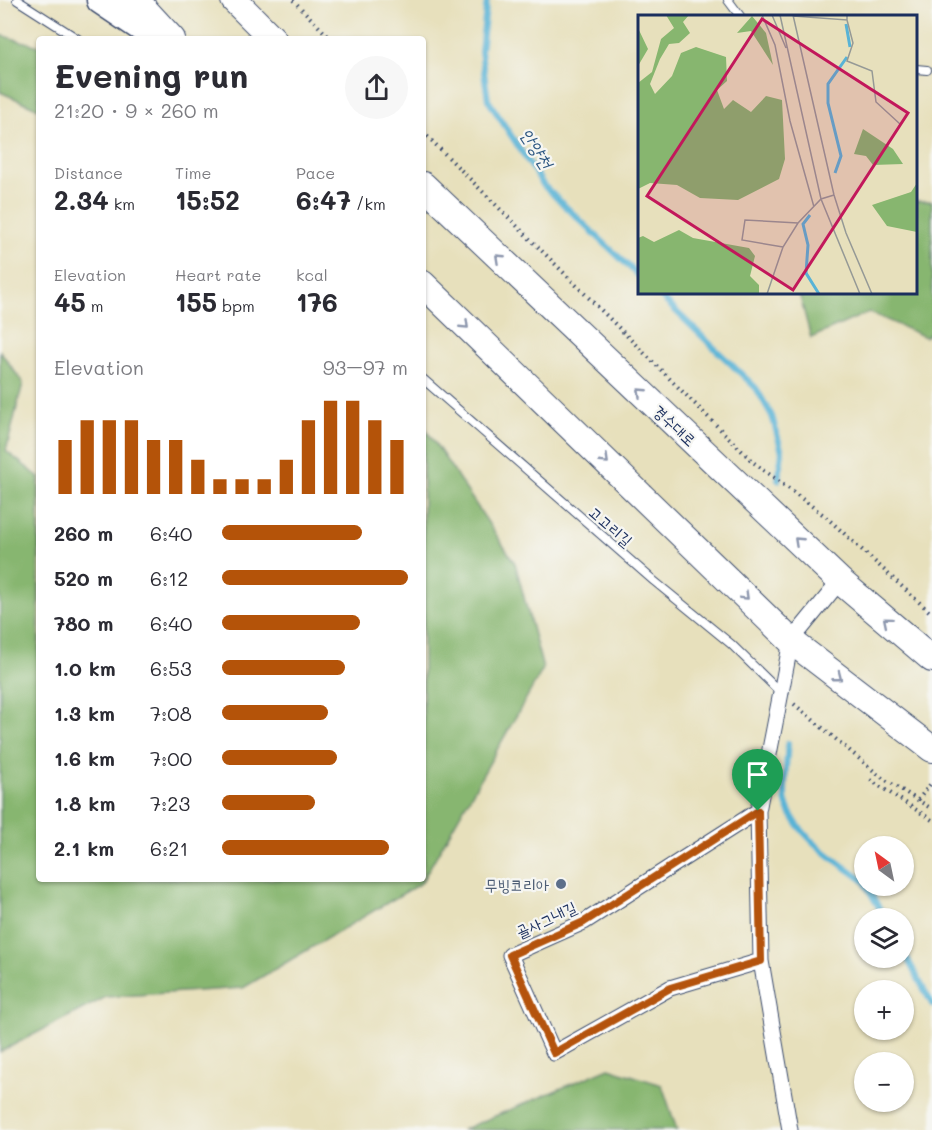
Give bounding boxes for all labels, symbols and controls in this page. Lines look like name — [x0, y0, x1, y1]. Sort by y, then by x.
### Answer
inset map — [638, 15, 917, 294]
text: Evening run — [54, 53, 248, 96]
button: share — [345, 56, 408, 119]
text: 21:20 · 9 × 260 m — [54, 97, 219, 123]
water label: 안양천 — [515, 123, 560, 174]
text: Distance — [54, 162, 123, 183]
text: Time — [175, 162, 211, 183]
text: Pace — [296, 162, 335, 183]
text: 2.34 — [54, 183, 109, 217]
text: 15:52 — [175, 183, 240, 217]
text: 6:47 — [296, 183, 351, 217]
text: km — [109, 193, 135, 214]
text: /km — [351, 193, 386, 214]
one-way arrow — [496, 254, 506, 265]
text: Elevation — [54, 264, 126, 285]
text: Heart rate — [175, 264, 261, 285]
text: kcal — [296, 264, 328, 285]
text: 45 — [54, 285, 86, 319]
text: 155 — [175, 285, 217, 319]
text: 176 — [296, 285, 338, 319]
text: m — [86, 295, 104, 316]
text: bpm — [217, 295, 255, 316]
one-way arrow — [458, 317, 469, 328]
text: Elevation — [54, 354, 144, 380]
text: 93–97 m — [323, 354, 408, 380]
one-way arrow — [637, 388, 648, 399]
street label: 경수대로 — [649, 400, 701, 450]
one-way arrow — [598, 453, 609, 464]
street label: 고고리길 — [585, 501, 637, 551]
text: 260 m — [54, 520, 113, 546]
text: 6:40 — [150, 520, 192, 546]
one-way arrow — [794, 537, 805, 548]
text: 520 m — [54, 565, 113, 591]
text: 6:12 — [150, 565, 188, 591]
one-way arrow — [738, 589, 749, 600]
text: 780 m — [54, 610, 113, 636]
text: 6:40 — [150, 610, 192, 636]
one-way arrow — [883, 617, 894, 628]
text: 1.0 km — [54, 655, 116, 681]
text: 6:53 — [150, 655, 192, 681]
one-way arrow — [831, 669, 842, 680]
text: 1.3 km — [54, 700, 115, 726]
text: 7:08 — [150, 700, 192, 726]
text: 1.6 km — [54, 745, 115, 771]
text: 7:00 — [150, 745, 192, 771]
pin — [732, 749, 783, 811]
icon: arrive — [741, 758, 774, 791]
text: 1.8 km — [54, 790, 115, 816]
text: 7:23 — [150, 790, 190, 816]
text: 2.1 km — [54, 835, 114, 861]
text: 6:21 — [150, 835, 188, 861]
north arrow — [854, 836, 914, 896]
map controls — [854, 836, 914, 1112]
place label: 무빙코리아 — [485, 874, 549, 895]
marker: 무빙코리아 — [554, 877, 568, 891]
street label: 골사그내길 — [512, 896, 580, 942]
button: layers — [854, 908, 914, 968]
button: + — [854, 980, 914, 1040]
button: − — [854, 1052, 914, 1112]

